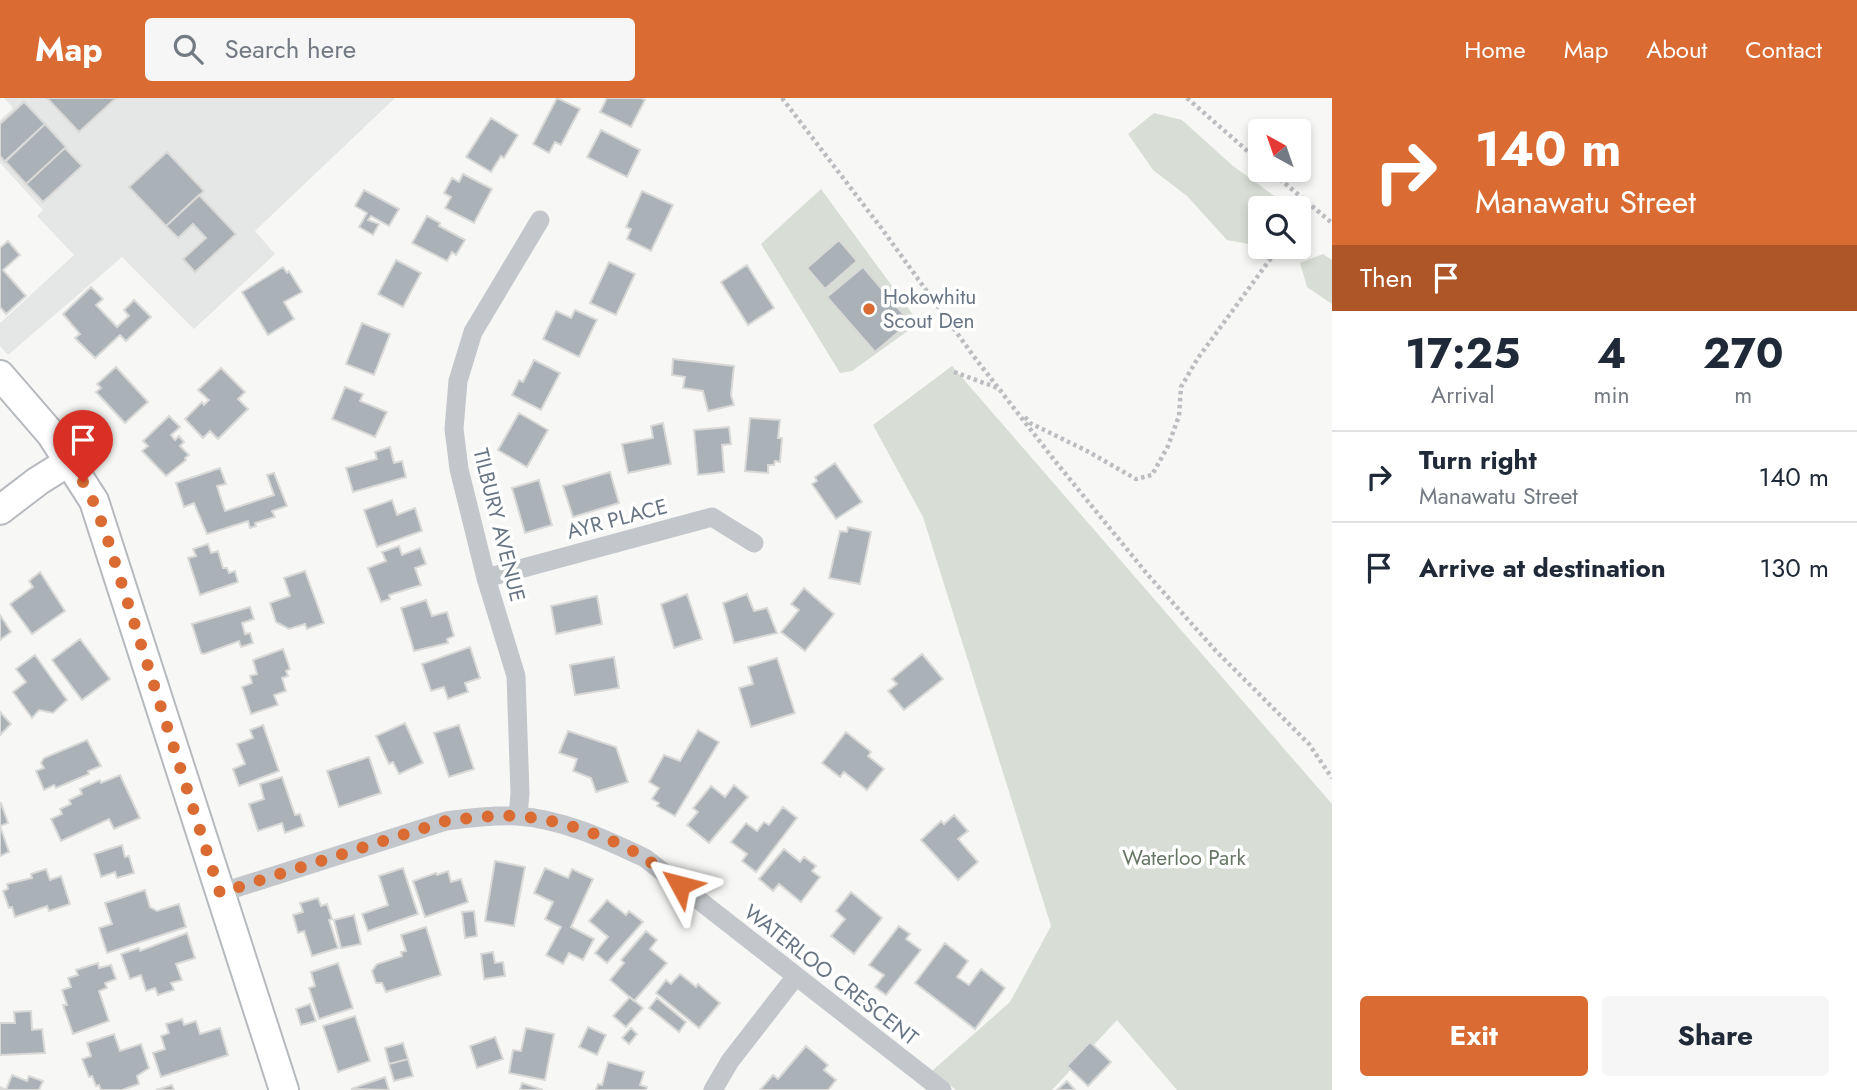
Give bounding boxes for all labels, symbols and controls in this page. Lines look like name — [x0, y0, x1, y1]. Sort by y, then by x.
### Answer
search box — [145, 18, 635, 81]
text: Map — [35, 26, 103, 73]
icon: search — [169, 30, 207, 68]
text: Search here — [225, 30, 356, 68]
text: Home — [1464, 32, 1526, 67]
text: Map — [1564, 32, 1608, 67]
text: About — [1646, 32, 1707, 67]
text: Contact — [1745, 32, 1822, 67]
text: 140 m — [1475, 114, 1621, 184]
north arrow — [1248, 119, 1311, 182]
map controls — [1248, 119, 1311, 259]
icon: right — [1360, 126, 1451, 217]
text: Manawatu Street — [1475, 179, 1696, 225]
button: search — [1248, 196, 1311, 259]
text: Then — [1360, 259, 1413, 297]
icon: arrive — [1427, 259, 1465, 297]
place label: Hokowhitu Scout Den — [883, 282, 976, 336]
marker: Hokowhitu Scout Den — [861, 301, 877, 317]
text: 17:25 — [1405, 323, 1520, 384]
text: 4 — [1597, 323, 1626, 384]
text: 270 — [1703, 323, 1784, 384]
text: Arrival — [1431, 378, 1495, 412]
text: min — [1594, 378, 1630, 412]
text: m — [1734, 378, 1752, 412]
pin — [53, 410, 113, 482]
icon: arrive — [64, 421, 102, 459]
text: Turn right — [1419, 441, 1537, 479]
street label: TILBURY AVENUE — [465, 445, 533, 605]
icon: right — [1360, 458, 1398, 496]
text: 140 m — [1758, 458, 1829, 496]
text: Manawatu Street — [1419, 479, 1578, 513]
street label: AYR PLACE — [563, 491, 671, 547]
icon: arrive — [1360, 549, 1398, 587]
text: Arrive at destination — [1419, 549, 1666, 587]
text: 130 m — [1759, 549, 1829, 587]
park label: Waterloo Park — [1122, 843, 1246, 873]
position arrow — [643, 848, 717, 922]
street label: WATERLOO CRESCENT — [738, 897, 925, 1053]
button: Exit — [1360, 996, 1588, 1076]
button: Share — [1602, 996, 1829, 1076]

